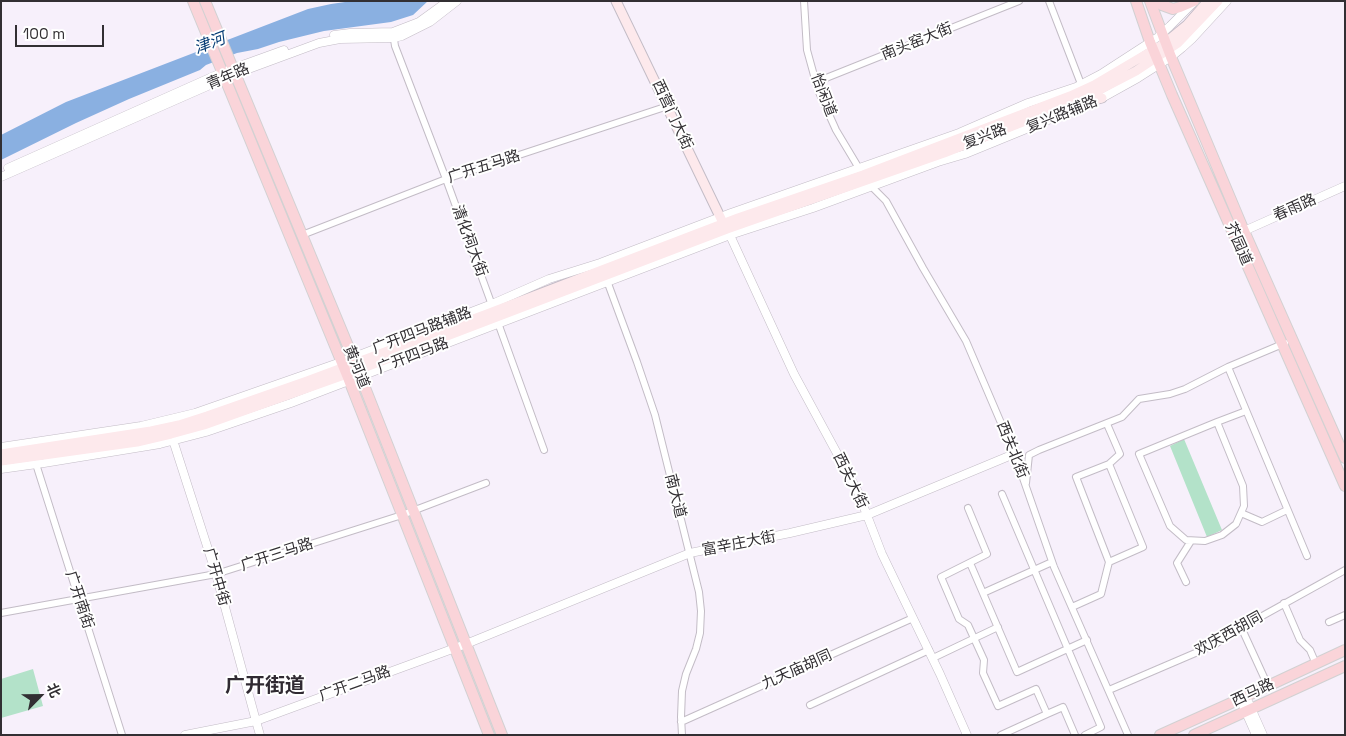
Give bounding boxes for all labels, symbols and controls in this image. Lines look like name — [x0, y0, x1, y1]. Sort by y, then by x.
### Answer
scale bar — [18, 15, 106, 47]
street label: 南头窑大街 — [879, 20, 955, 64]
text: 100 m — [23, 24, 65, 43]
water label: 津河 — [192, 29, 228, 59]
street label: 青年路 — [204, 60, 252, 94]
street label: 怡闲道 — [807, 71, 839, 119]
street label: 西营门大街 — [648, 77, 696, 153]
street label: 复兴路辅路 — [1024, 93, 1100, 137]
street label: 复兴路 — [961, 121, 1009, 153]
street label: 广开五马路 — [446, 147, 522, 187]
street label: 春雨路 — [1271, 191, 1319, 225]
street label: 清化祠大街 — [448, 203, 490, 279]
street label: 芥园道 — [1221, 220, 1255, 268]
street label: 广开四马路辅路 — [370, 304, 474, 358]
street label: 广开四马路 — [375, 334, 451, 378]
street label: 黄河道 — [339, 343, 373, 391]
street label: 西关北街 — [992, 419, 1032, 481]
street label: 西关大街 — [829, 450, 871, 512]
street label: 南大道 — [661, 472, 689, 520]
street label: 富辛庄大街 — [700, 528, 778, 560]
street label: 广开三马路 — [239, 535, 315, 575]
street label: 广开中街 — [199, 546, 233, 608]
street label: 广开南街 — [61, 569, 97, 631]
street label: 欢庆西胡同 — [1192, 608, 1266, 660]
street label: 九天庙胡同 — [759, 647, 835, 693]
street label: 广开二马路 — [317, 663, 393, 705]
north arrow — [15, 671, 65, 721]
district label: 广开街道 — [225, 675, 305, 699]
street label: 西马路 — [1229, 675, 1277, 711]
text: 北 — [43, 680, 65, 700]

